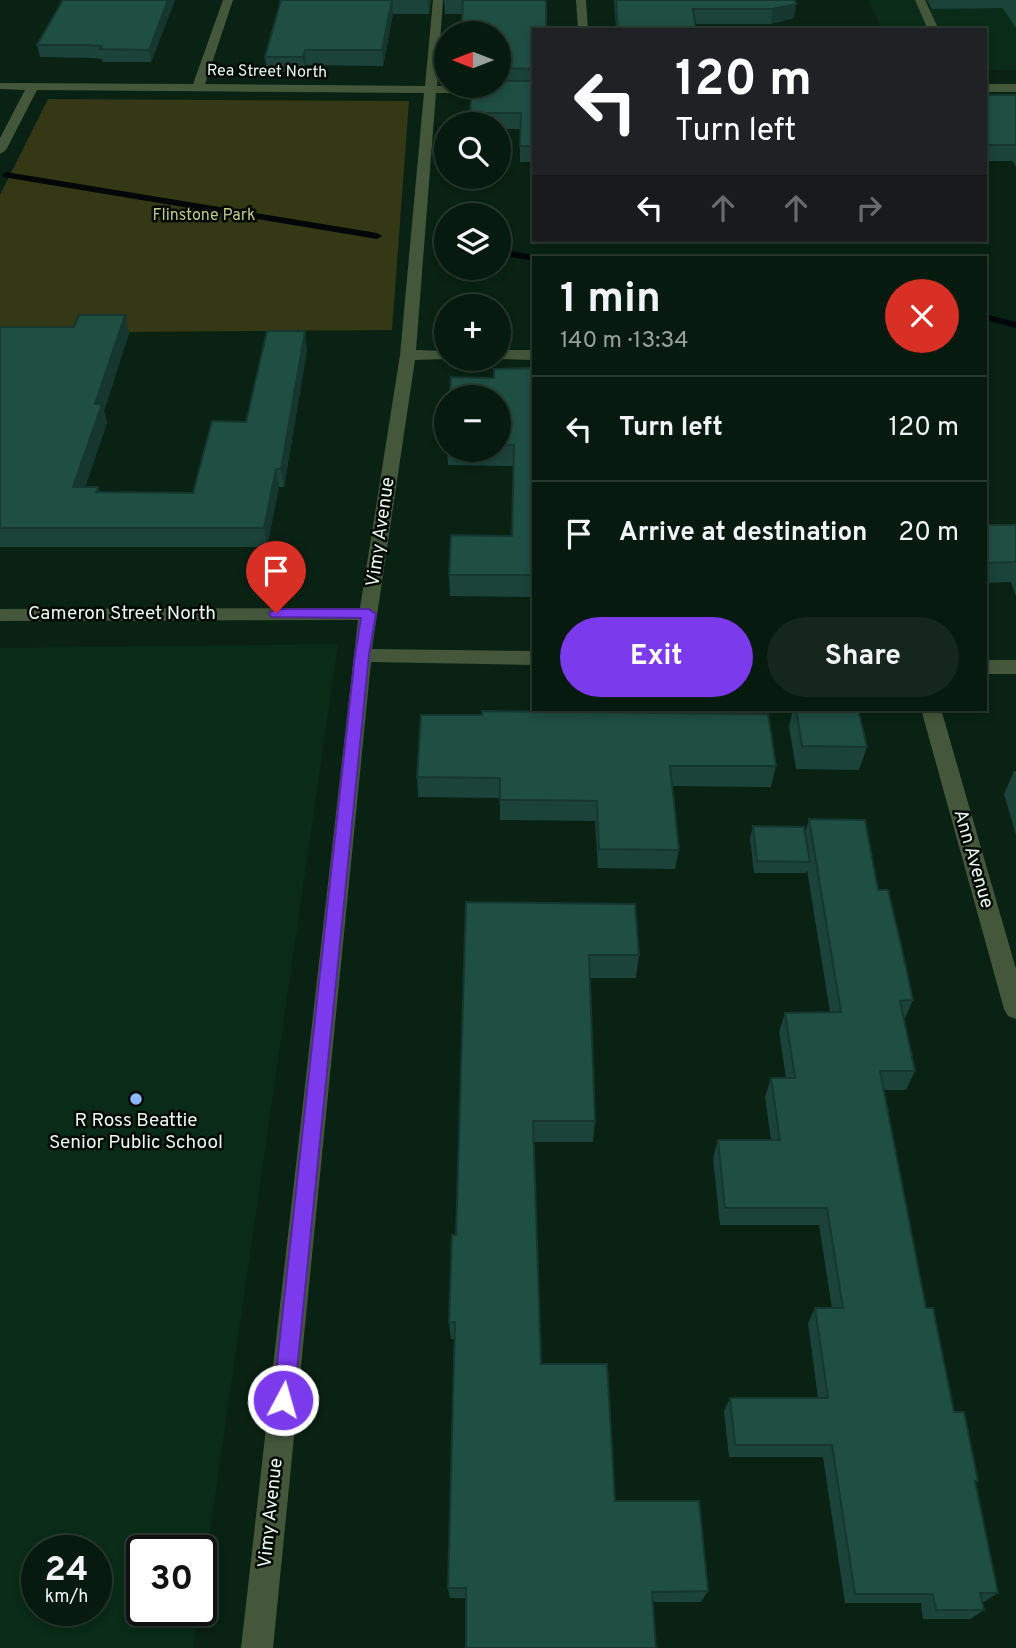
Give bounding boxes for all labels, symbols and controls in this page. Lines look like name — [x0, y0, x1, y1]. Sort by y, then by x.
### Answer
north arrow — [434, 21, 511, 98]
map controls — [434, 21, 511, 462]
text: 120 m — [675, 51, 812, 113]
icon: left — [560, 56, 651, 147]
street label: Rea Street North — [207, 61, 327, 83]
button: search — [434, 112, 511, 189]
text: Turn left — [675, 112, 796, 152]
icon: left — [631, 189, 669, 227]
icon: ahead — [704, 189, 742, 227]
icon: ahead — [777, 189, 815, 227]
icon: right — [850, 189, 888, 227]
button: layers — [434, 203, 511, 280]
park label: Flinstone Park — [153, 206, 255, 226]
text: 1 min — [560, 274, 661, 327]
button: close — [885, 279, 959, 353]
button: + — [434, 294, 511, 371]
text: 140 m · 13:34 — [560, 327, 689, 356]
button: − — [434, 385, 511, 462]
icon: left — [560, 410, 598, 448]
text: Turn left — [619, 412, 723, 445]
text: 120 m — [889, 412, 959, 445]
street label: Vimy Avenue — [361, 476, 401, 588]
icon: arrive — [560, 515, 598, 553]
text: Arrive at destination — [619, 517, 867, 550]
text: 20 m — [898, 517, 959, 550]
pin — [246, 541, 306, 613]
icon: arrive — [257, 552, 295, 590]
street label: Cameron Street North — [28, 602, 216, 626]
button: Exit — [560, 617, 753, 697]
button: Share — [767, 617, 959, 697]
street label: Ann Avenue — [947, 807, 999, 911]
marker: R Ross Beattie Senior Public School — [128, 1091, 144, 1107]
place label: R Ross Beattie Senior Public School — [49, 1109, 223, 1155]
position arrow — [246, 1363, 320, 1437]
street label: Vimy Avenue — [253, 1457, 289, 1569]
speed limit sign: 30 — [126, 1535, 217, 1626]
text: 24 — [45, 1549, 88, 1593]
text: km/h — [45, 1586, 88, 1609]

